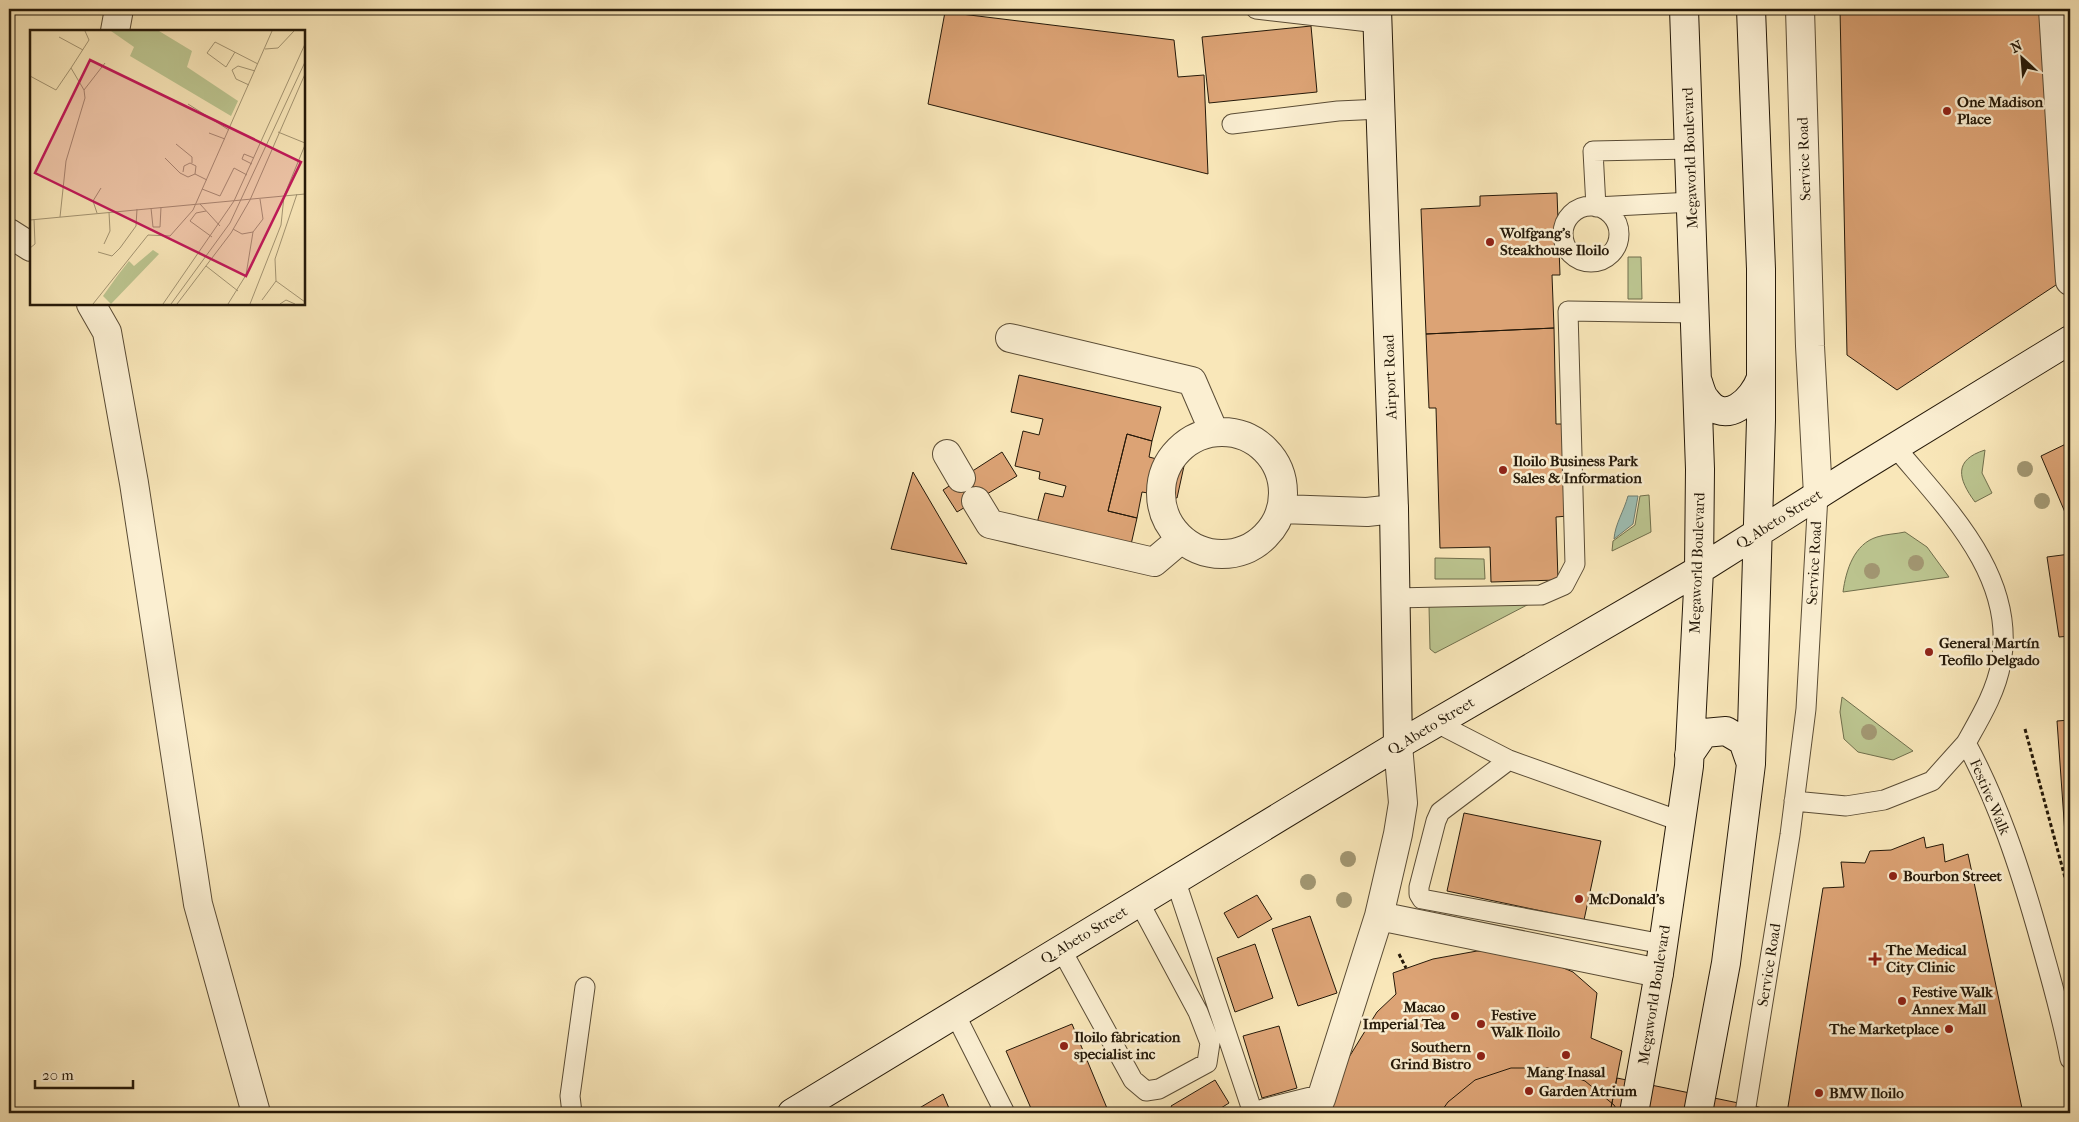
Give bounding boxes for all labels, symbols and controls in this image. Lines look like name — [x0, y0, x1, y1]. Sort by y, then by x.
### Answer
inset map — [30, 30, 305, 305]
north arrow — [1996, 32, 2046, 82]
text: N — [2008, 37, 2025, 57]
street label: Megaworld Boulevard — [1679, 86, 1701, 229]
place label: One Madison Place — [1957, 93, 2043, 128]
marker: One Madison Place — [1941, 105, 1953, 117]
street label: Service Road — [1794, 116, 1814, 201]
place label: Wolfgang's Steakhouse Iloilo — [1499, 224, 1610, 259]
marker: Wolfgang's Steakhouse Iloilo — [1484, 236, 1496, 248]
street label: Airport Road — [1379, 333, 1401, 421]
place label: Iloilo Business Park Sales & Information — [1513, 452, 1642, 487]
marker: Iloilo Business Park Sales & Information — [1497, 464, 1509, 476]
street label: Q. Abeto Street — [1733, 485, 1826, 553]
street label: Megaworld Boulevard — [1686, 491, 1708, 634]
street label: Service Road — [1803, 520, 1825, 605]
place label: General Martín Teofilo Delgado — [1938, 634, 2040, 669]
marker: General Martín Teofilo Delgado — [1923, 646, 1935, 658]
street label: Q. Abeto Street — [1384, 693, 1478, 759]
street label: Festive Walk — [1966, 756, 2014, 838]
place label: Bourbon Street — [1903, 867, 2003, 885]
marker: Bourbon Street — [1887, 870, 1899, 882]
place label: McDonald's — [1588, 890, 1665, 908]
marker: McDonald's — [1573, 893, 1585, 905]
street label: Q. Abeto Street — [1037, 902, 1131, 968]
street label: Service Road — [1754, 921, 1785, 1008]
street label: Megaworld Boulevard — [1634, 923, 1674, 1066]
place label: The Medical City Clinic — [1885, 941, 1967, 976]
marker: The Medical City Clinic — [1868, 952, 1882, 966]
place label: Festive Walk Annex Mall — [1911, 983, 1994, 1018]
marker: Festive Walk Annex Mall — [1896, 995, 1908, 1007]
place label: Macao Imperial Tea — [1363, 998, 1446, 1033]
place label: Festive Walk Iloilo — [1490, 1006, 1561, 1041]
marker: Macao Imperial Tea — [1449, 1010, 1461, 1022]
marker: Festive Walk Iloilo — [1475, 1018, 1487, 1030]
place label: The Marketplace — [1828, 1020, 1940, 1038]
marker: The Marketplace — [1943, 1023, 1955, 1035]
place label: Iloilo fabrication specialist inc — [1074, 1028, 1181, 1063]
place label: Southern Grind Bistro — [1391, 1038, 1471, 1073]
marker: Iloilo fabrication specialist inc — [1058, 1040, 1070, 1052]
marker: Mang Inasal — [1560, 1049, 1572, 1061]
marker: Southern Grind Bistro — [1475, 1050, 1487, 1062]
scale bar — [35, 1057, 132, 1089]
place label: Mang Inasal — [1526, 1063, 1606, 1081]
text: 20 m — [42, 1066, 74, 1084]
place label: Garden Atrium — [1539, 1082, 1637, 1100]
place label: BMW Iloilo — [1829, 1084, 1904, 1102]
marker: Garden Atrium — [1523, 1085, 1535, 1097]
marker: BMW Iloilo — [1813, 1087, 1825, 1099]

